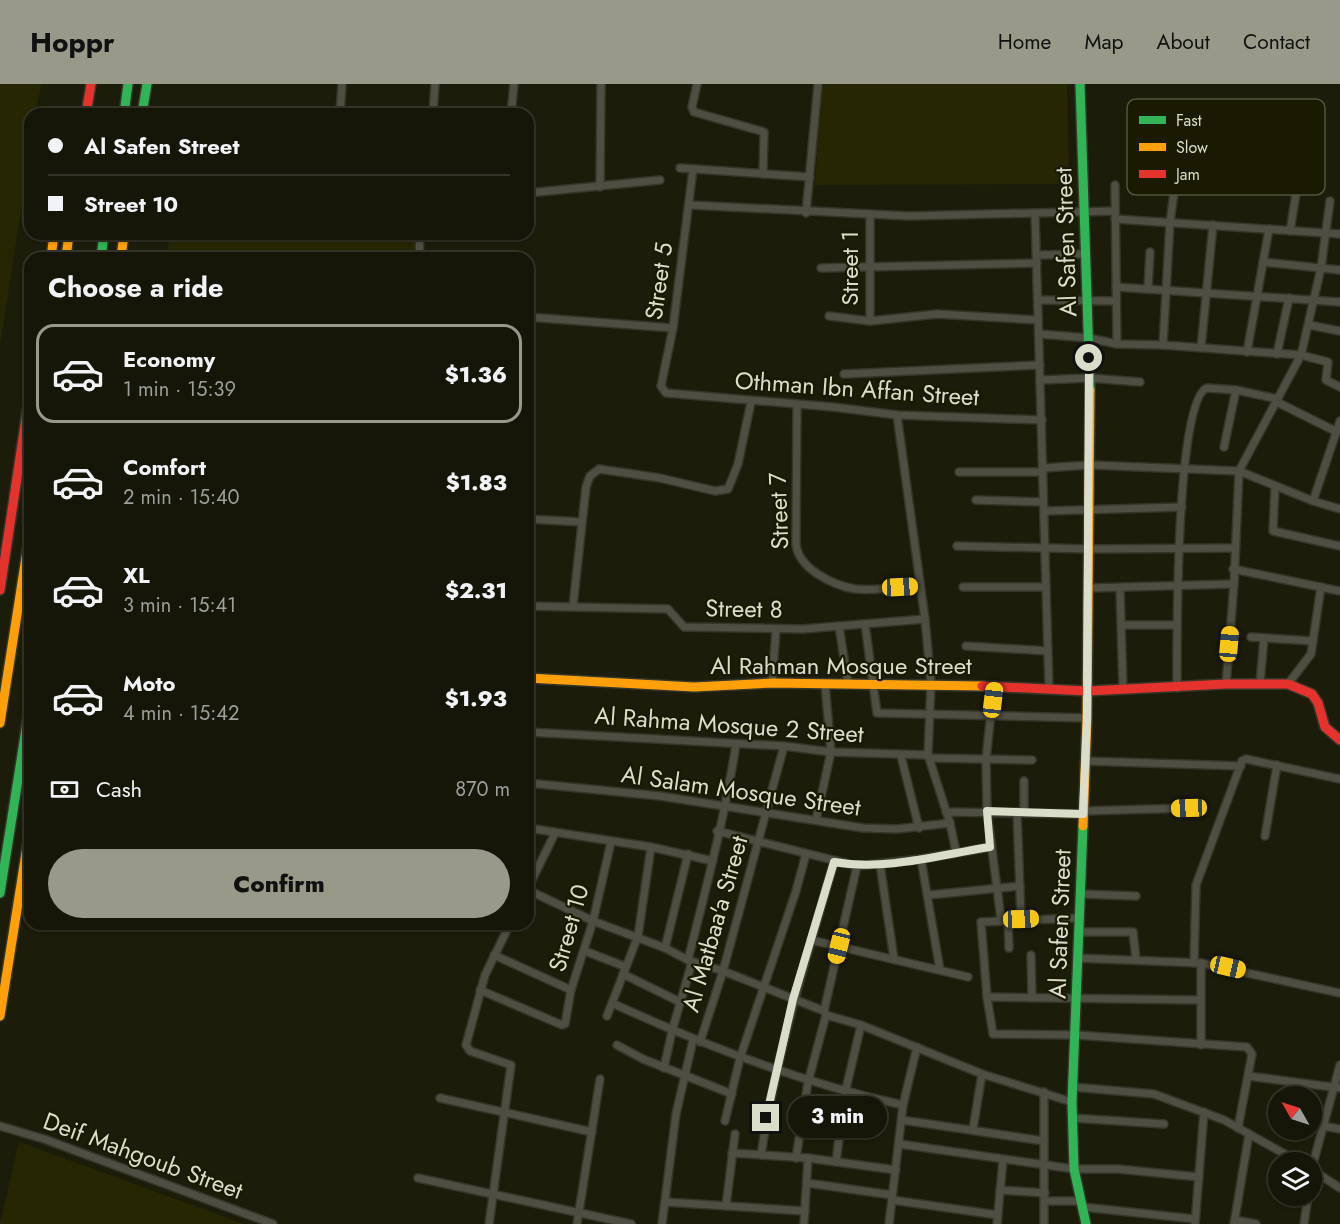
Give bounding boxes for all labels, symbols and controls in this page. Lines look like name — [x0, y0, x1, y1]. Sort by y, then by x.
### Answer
text: Hoppr — [30, 22, 115, 63]
text: Home — [998, 27, 1051, 57]
text: Map — [1084, 27, 1124, 57]
text: About — [1157, 27, 1210, 57]
text: Contact — [1243, 27, 1310, 57]
legend — [1127, 99, 1325, 195]
text: Fast — [1176, 109, 1202, 132]
text: Al Safen Street — [84, 130, 239, 162]
text: Slow — [1176, 136, 1208, 159]
text: Jam — [1174, 163, 1200, 186]
street label: Al Safen Street — [1045, 166, 1086, 317]
text: Street 10 — [84, 188, 178, 220]
street label: Street 1 — [832, 230, 867, 306]
street label: Street 5 — [636, 240, 681, 322]
text: Choose a ride — [48, 268, 223, 307]
text: Economy — [123, 343, 215, 375]
route start — [1075, 344, 1102, 371]
icon: car — [51, 347, 105, 401]
text: $1.36 — [445, 358, 507, 390]
street label: Othman Ibn Affan Street — [734, 363, 981, 415]
text: 1 min · 15:39 — [123, 375, 236, 404]
text: Comfort — [123, 451, 206, 483]
icon: car — [51, 455, 105, 509]
text: $1.83 — [446, 466, 507, 498]
street label: Street 7 — [760, 472, 797, 550]
text: 2 min · 15:40 — [123, 483, 240, 512]
text: XL — [123, 559, 150, 591]
icon: car — [51, 563, 105, 617]
text: $2.31 — [445, 574, 507, 606]
car — [882, 577, 918, 597]
street label: Street 8 — [705, 590, 783, 627]
text: 3 min · 15:41 — [123, 591, 236, 620]
car — [1218, 625, 1240, 663]
street label: Al Rahman Mosque Street — [710, 648, 972, 683]
text: Moto — [123, 667, 176, 699]
icon: car — [51, 671, 105, 725]
car — [982, 681, 1004, 719]
text: $1.93 — [445, 682, 507, 714]
street label: Al Rahma Mosque 2 Street — [593, 698, 865, 751]
text: 4 min · 15:42 — [123, 699, 239, 728]
street label: Al Salam Mosque Street — [619, 756, 863, 825]
icon: cash — [48, 773, 81, 806]
text: Cash — [96, 773, 142, 805]
text: 870 m — [455, 775, 510, 804]
car — [1171, 798, 1207, 818]
street label: Al Matbaa'a Street — [673, 831, 756, 1016]
street label: Al Safen Street — [1039, 848, 1080, 999]
button: Confirm — [48, 849, 510, 918]
street label: Street 10 — [539, 880, 598, 976]
car — [1003, 909, 1039, 929]
car — [826, 926, 852, 966]
car — [1208, 954, 1248, 980]
north arrow — [1268, 1086, 1322, 1140]
map controls — [1268, 1086, 1322, 1206]
callout: 3 min — [787, 1097, 886, 1139]
text: 3 min — [811, 1102, 864, 1131]
street label: Deif Mahgoub Street — [38, 1103, 248, 1208]
route end — [752, 1104, 779, 1131]
button: layers — [1268, 1152, 1322, 1206]

